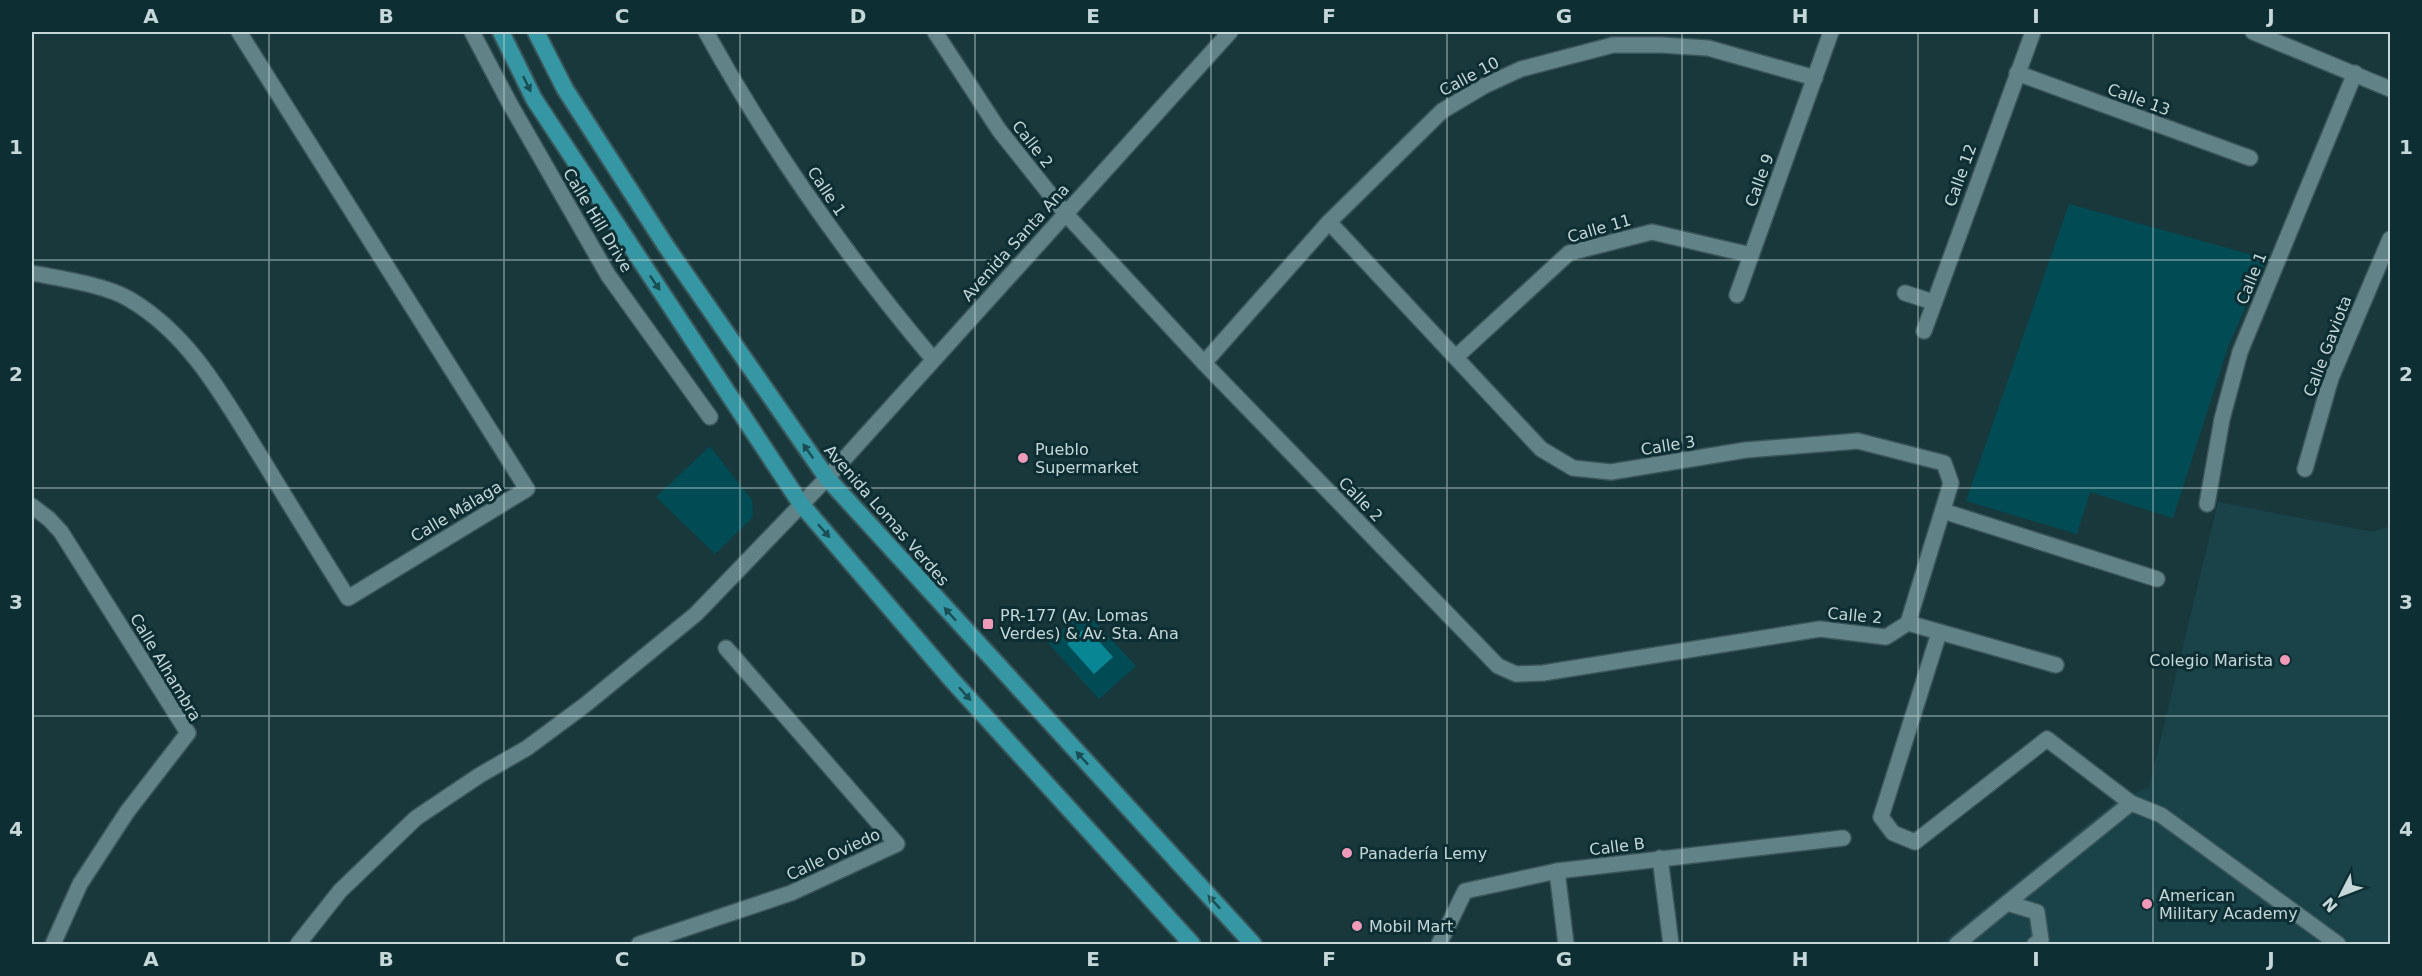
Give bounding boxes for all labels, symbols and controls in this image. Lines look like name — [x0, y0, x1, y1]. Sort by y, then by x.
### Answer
text: A — [143, 4, 159, 28]
text: B — [378, 4, 394, 28]
text: C — [615, 4, 629, 28]
text: D — [850, 4, 866, 28]
text: E — [1086, 4, 1100, 28]
text: F — [1322, 4, 1336, 28]
text: G — [1556, 4, 1572, 28]
text: H — [1792, 4, 1808, 28]
text: I — [2032, 4, 2040, 28]
text: J — [2265, 4, 2275, 28]
street label: Calle 10 — [1436, 53, 1502, 100]
one-way arrow — [522, 75, 532, 93]
street label: Calle 13 — [2105, 79, 2173, 120]
street label: Calle 2 — [1008, 117, 1057, 172]
text: 1 — [9, 135, 23, 159]
text: 1 — [2399, 135, 2413, 159]
street label: Calle 12 — [1940, 141, 1981, 209]
street label: Calle 9 — [1741, 151, 1778, 209]
street label: Calle 1 — [803, 163, 850, 219]
street label: Calle Hill Drive — [559, 165, 636, 276]
street label: Avenida Santa Ana — [958, 180, 1073, 305]
street label: Calle 11 — [1565, 210, 1633, 247]
street label: Calle 1 — [2232, 249, 2271, 307]
one-way arrow — [649, 275, 661, 291]
street label: Calle Gaviota — [2299, 293, 2355, 399]
text: 2 — [9, 362, 23, 386]
text: 2 — [2399, 362, 2413, 386]
street label: Calle 3 — [1639, 432, 1697, 459]
place label: Pueblo Supermarket — [1035, 440, 1138, 477]
street label: Avenida Lomas Verdes — [820, 441, 953, 590]
one-way arrow — [802, 444, 814, 460]
marker: Pueblo Supermarket — [1016, 451, 1030, 465]
street label: Calle 2 — [1335, 473, 1387, 526]
street label: Calle Málaga — [407, 477, 505, 546]
one-way arrow — [817, 523, 830, 538]
text: 3 — [9, 590, 23, 614]
text: 3 — [2399, 590, 2413, 614]
street label: Calle 2 — [1827, 604, 1883, 627]
place label: PR-177 (Av. Lomas Verdes) & Av. Sta. Ana — [1000, 606, 1179, 643]
one-way arrow — [944, 607, 957, 622]
street label: Calle Alhambra — [126, 610, 205, 725]
marker: PR-177 (Av. Lomas Verdes) & Av. Sta. Ana — [981, 617, 995, 631]
place label: Colegio Marista — [2149, 651, 2273, 670]
marker: Colegio Marista — [2278, 653, 2292, 667]
one-way arrow — [958, 686, 971, 701]
one-way arrow — [1075, 750, 1089, 765]
text: 4 — [9, 817, 23, 841]
text: 4 — [2399, 817, 2413, 841]
street label: Calle Oviedo — [783, 824, 883, 884]
street label: Calle B — [1588, 834, 1646, 859]
place label: Panadería Lemy — [1359, 844, 1487, 863]
marker: Panadería Lemy — [1340, 846, 1354, 860]
north arrow — [2311, 865, 2371, 925]
place label: American Military Academy — [2159, 886, 2298, 923]
text: N — [2319, 893, 2342, 916]
one-way arrow — [1207, 895, 1221, 909]
marker: American Military Academy — [2140, 897, 2154, 911]
place label: Mobil Mart — [1369, 917, 1453, 936]
marker: Mobil Mart — [1350, 919, 1364, 933]
text: A — [143, 947, 159, 971]
text: B — [378, 947, 394, 971]
text: C — [615, 947, 629, 971]
text: D — [850, 947, 866, 971]
text: E — [1086, 947, 1100, 971]
text: F — [1322, 947, 1336, 971]
text: G — [1556, 947, 1572, 971]
text: H — [1792, 947, 1808, 971]
text: I — [2032, 947, 2040, 971]
text: J — [2265, 947, 2275, 971]

